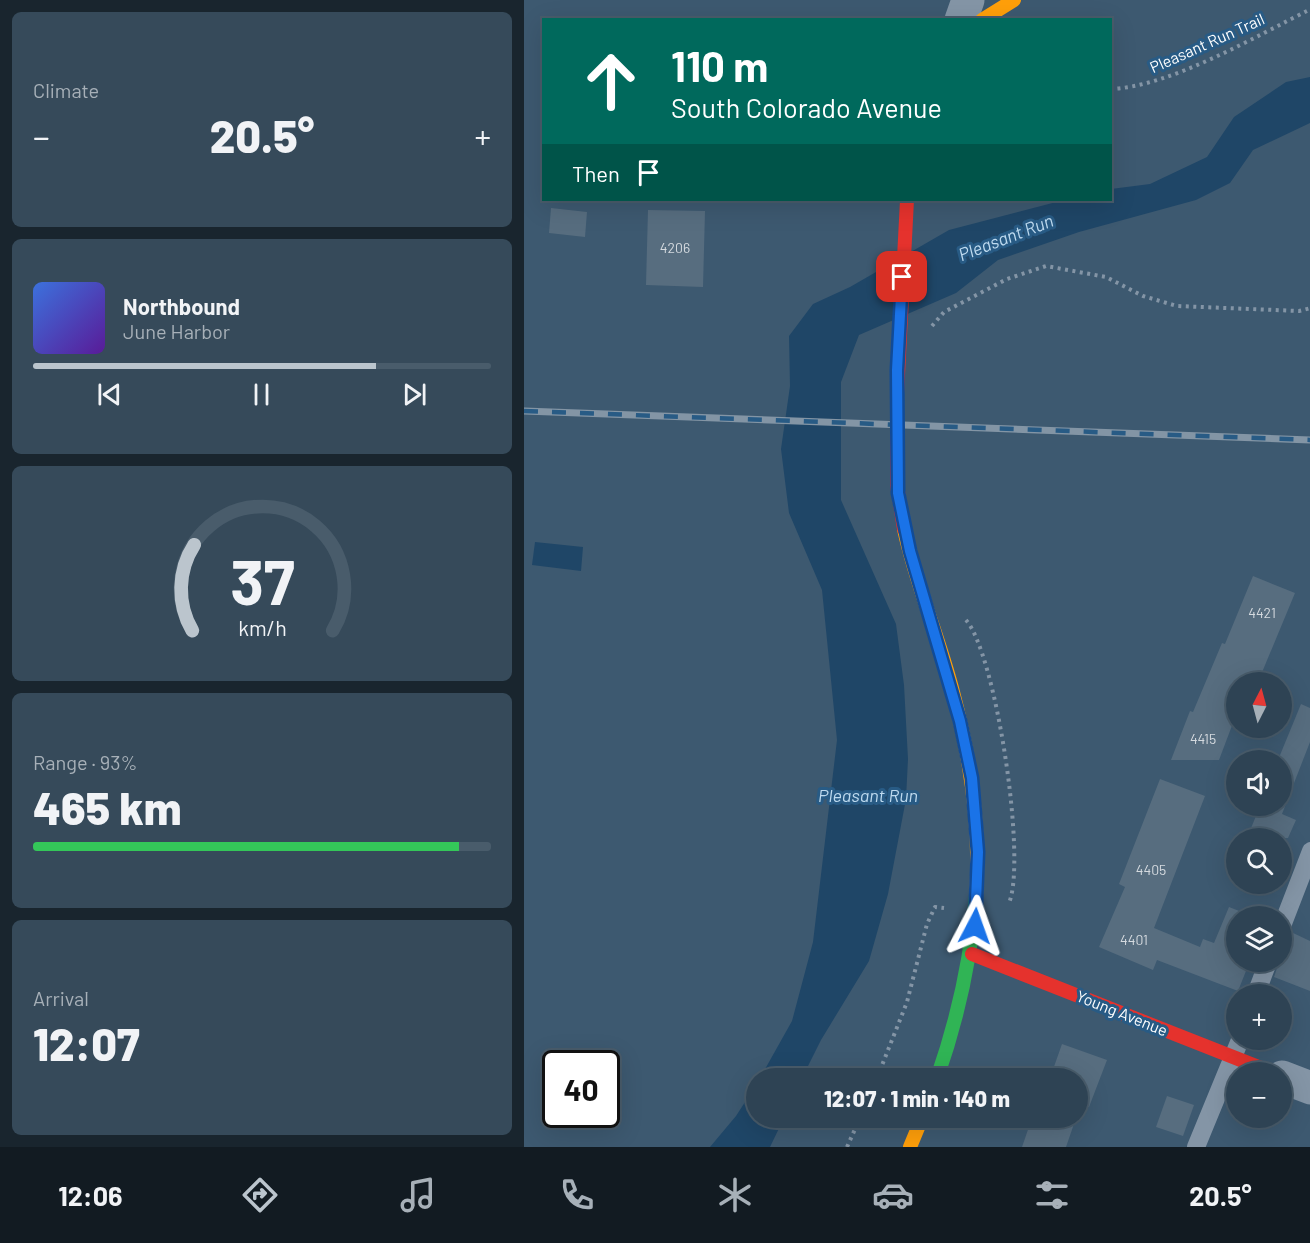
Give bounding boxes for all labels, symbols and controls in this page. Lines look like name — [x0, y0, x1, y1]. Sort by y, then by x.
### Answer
street label: Pleasant Run Trail — [1147, 9, 1267, 76]
text: 110 m — [671, 40, 768, 90]
icon: ahead — [572, 42, 650, 120]
text: Climate — [33, 78, 99, 102]
text: South Colorado Avenue — [671, 91, 942, 123]
text: 20.5° — [210, 108, 314, 162]
text: − — [33, 116, 50, 156]
text: + — [475, 116, 491, 156]
icon: arrive — [632, 156, 665, 189]
text: Then — [572, 160, 620, 186]
water label: Pleasant Run — [955, 209, 1056, 265]
house number: 4206 — [660, 239, 690, 256]
pin — [876, 251, 927, 302]
icon: arrive — [885, 260, 918, 293]
text: Northbound — [123, 293, 240, 319]
text: June Harbor — [123, 319, 230, 343]
icon: previous — [93, 378, 126, 411]
icon: pause — [245, 378, 278, 411]
icon: next — [398, 378, 431, 411]
text: 37 — [230, 543, 294, 617]
house number: 4421 — [1248, 604, 1276, 621]
text: km/h — [238, 615, 286, 640]
north arrow — [1226, 672, 1292, 738]
map controls — [1226, 672, 1292, 1128]
house number: 4415 — [1190, 730, 1216, 747]
text: Range · 93% — [33, 750, 137, 774]
button: sound — [1226, 750, 1292, 816]
text: 465 km — [33, 780, 182, 834]
water label: Pleasant Run — [818, 784, 918, 806]
button: search — [1226, 828, 1292, 894]
house number: 4405 — [1136, 861, 1166, 878]
position arrow — [943, 894, 1007, 958]
button: layers — [1226, 906, 1292, 972]
house number: 4401 — [1120, 931, 1148, 948]
button: + — [1226, 984, 1292, 1050]
text: Arrival — [33, 986, 89, 1010]
street label: Young Avenue — [1074, 986, 1171, 1039]
text: 12:07 — [33, 1016, 140, 1070]
speed limit sign: 40 — [542, 1050, 620, 1128]
button: − — [1226, 1062, 1292, 1128]
text: 12:07 · 1 min · 140 m — [824, 1085, 1010, 1111]
icon: directions — [239, 1174, 281, 1216]
icon: music — [397, 1174, 439, 1216]
icon: phone — [556, 1174, 598, 1216]
icon: climate — [714, 1174, 756, 1216]
icon: car — [872, 1174, 914, 1216]
icon: filters — [1031, 1174, 1073, 1216]
text: 12:06 — [58, 1179, 123, 1211]
text: 20.5° — [1189, 1179, 1252, 1211]

